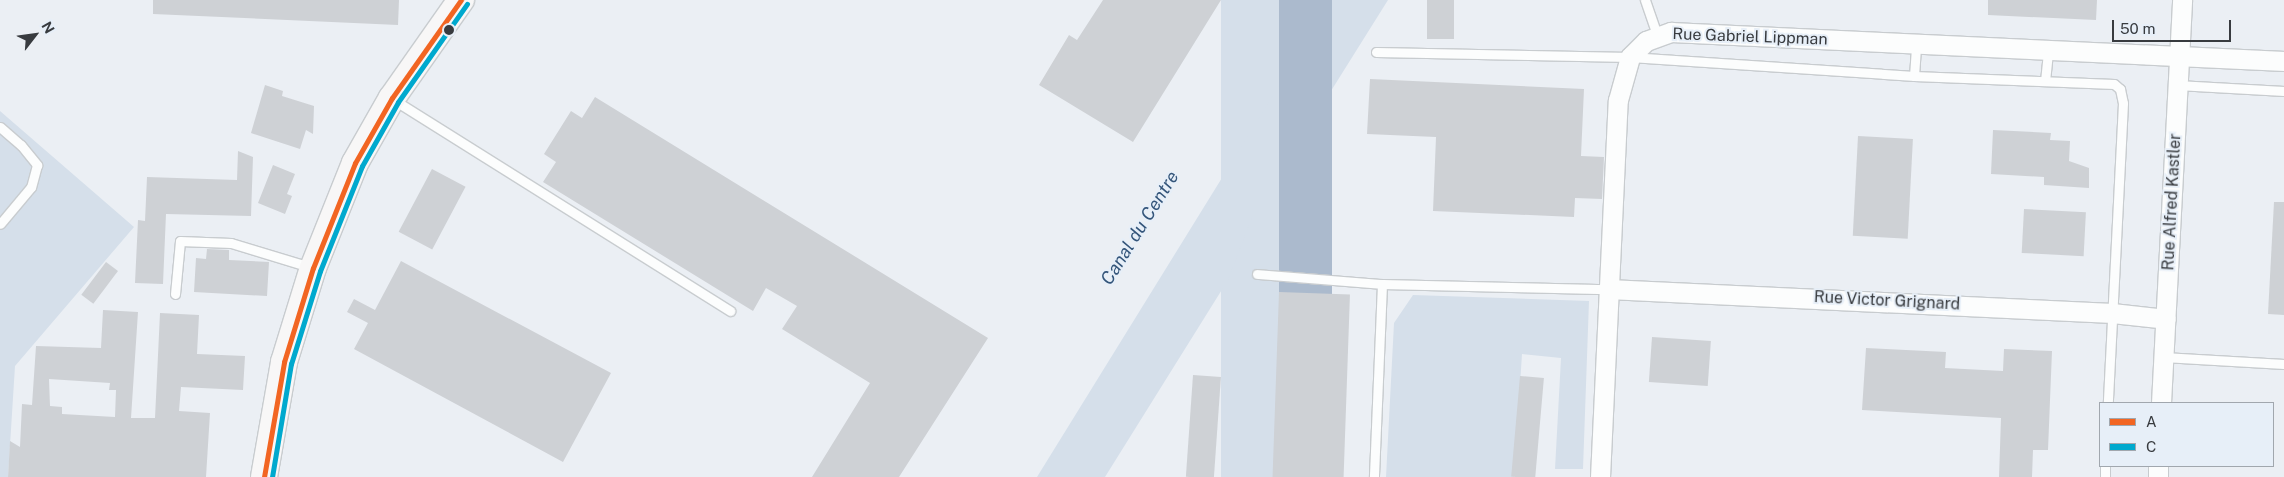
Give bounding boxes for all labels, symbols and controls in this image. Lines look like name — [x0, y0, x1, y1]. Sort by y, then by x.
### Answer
north arrow — [10, 10, 60, 60]
scale bar — [2114, 10, 2233, 42]
text: N — [38, 19, 58, 36]
text: 50 m — [2120, 20, 2155, 37]
unlabelled marker — [444, 25, 454, 35]
street label: Rue Gabriel Lippman — [1672, 25, 1828, 49]
street label: Rue Alfred Kastler — [2159, 133, 2185, 271]
water label: Canal du Centre — [1096, 167, 1184, 289]
street label: Rue Victor Grignard — [1813, 288, 1961, 314]
legend — [2099, 402, 2274, 467]
text: A — [2146, 413, 2157, 430]
text: C — [2146, 438, 2156, 455]

